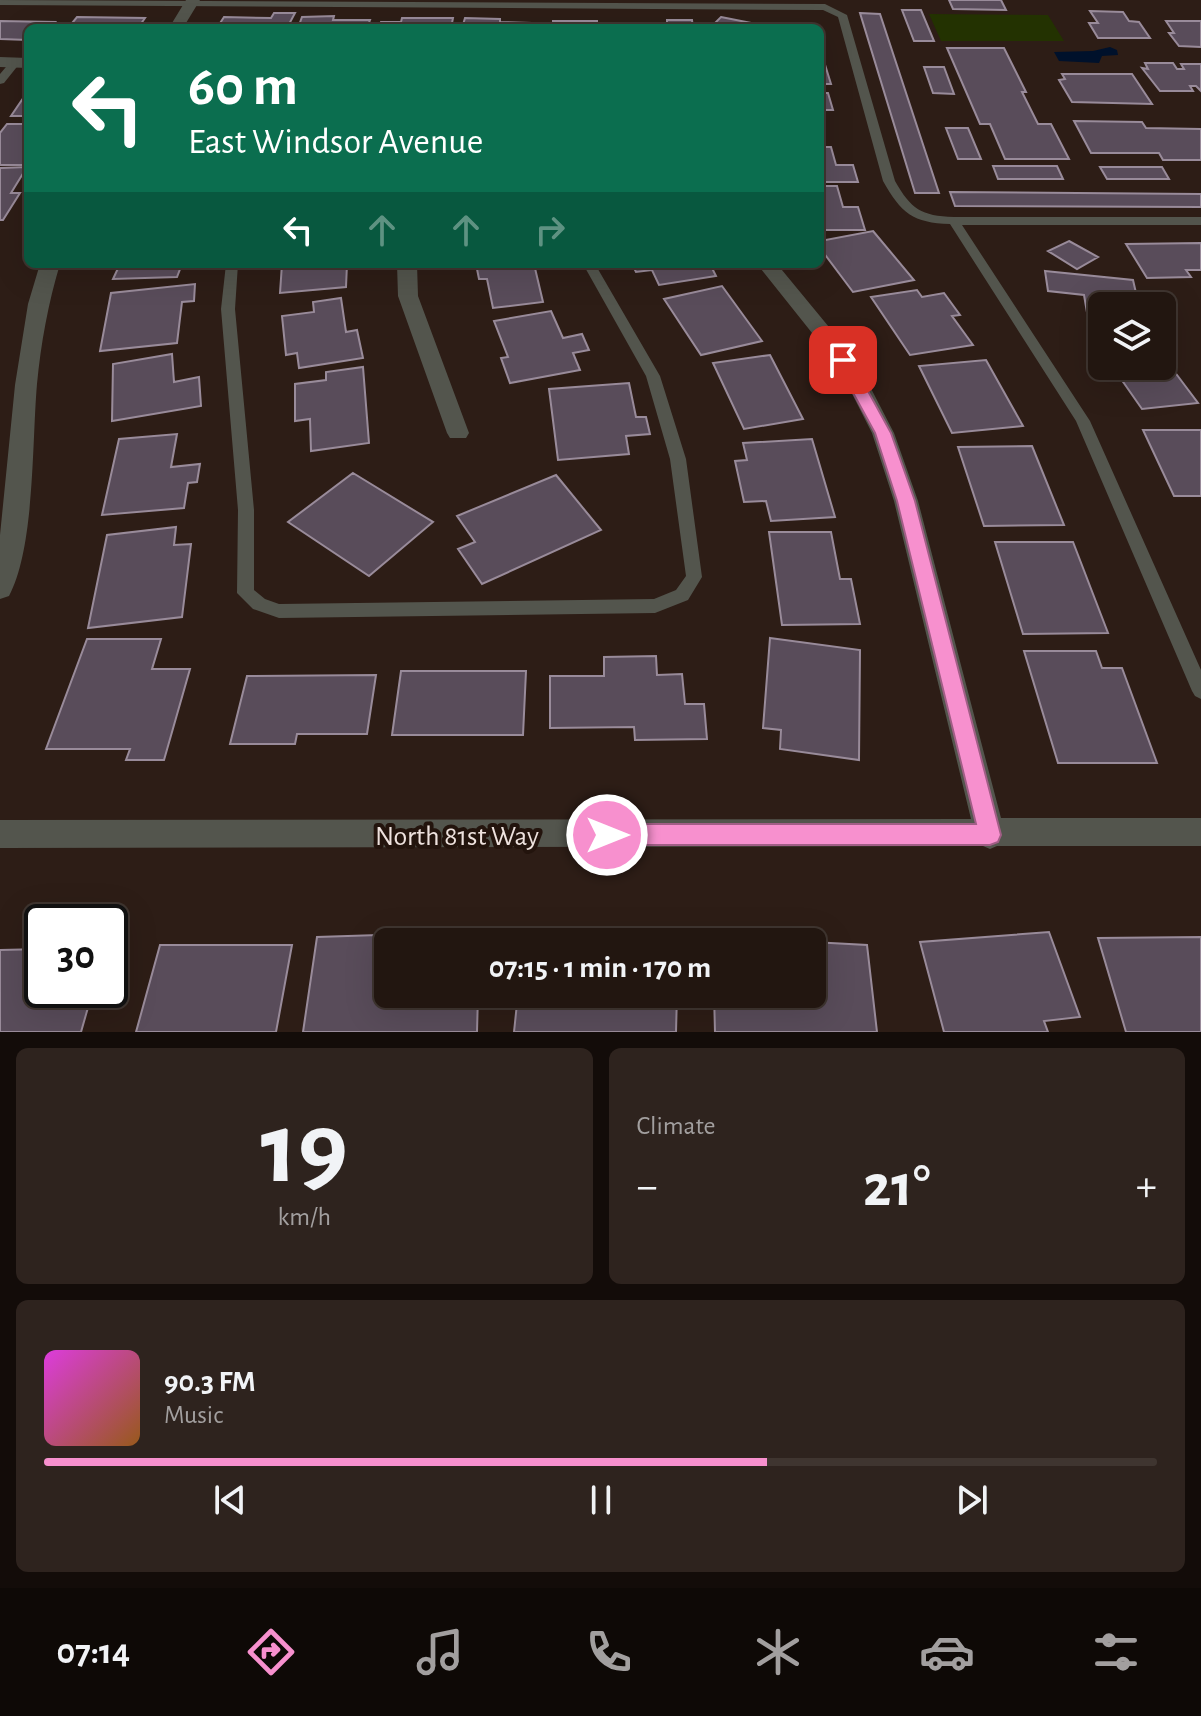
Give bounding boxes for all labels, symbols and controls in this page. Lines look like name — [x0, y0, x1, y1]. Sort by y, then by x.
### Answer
icon: left — [56, 56, 160, 160]
text: 60 m — [188, 59, 298, 115]
text: East Windsor Avenue — [188, 124, 483, 160]
icon: left — [276, 208, 320, 252]
icon: ahead — [360, 208, 404, 252]
icon: ahead — [444, 208, 488, 252]
icon: right — [528, 208, 572, 252]
map controls — [1088, 292, 1176, 380]
button: layers — [1088, 292, 1176, 380]
pin — [809, 326, 877, 394]
icon: arrive — [821, 338, 865, 382]
position arrow — [565, 793, 649, 877]
street label: North 81st Way — [375, 823, 539, 851]
speed limit sign: 30 — [24, 904, 128, 1008]
text: 07:15 · 1 min · 170 m — [489, 953, 711, 983]
text: 19 — [260, 1098, 348, 1202]
text: Climate — [637, 1113, 715, 1139]
text: 21° — [863, 1157, 930, 1217]
text: − — [637, 1165, 658, 1209]
text: + — [1136, 1165, 1157, 1209]
text: km/h — [277, 1204, 331, 1230]
text: 90.3 FM — [164, 1367, 256, 1397]
text: Music — [164, 1402, 223, 1428]
icon: previous — [208, 1478, 252, 1522]
icon: pause — [579, 1478, 623, 1522]
icon: next — [950, 1478, 994, 1522]
icon: directions — [243, 1624, 299, 1680]
icon: music — [412, 1624, 468, 1680]
icon: phone — [581, 1624, 637, 1680]
icon: climate — [750, 1624, 806, 1680]
icon: car — [919, 1624, 975, 1680]
icon: filters — [1088, 1624, 1144, 1680]
text: 07:14 — [57, 1634, 130, 1670]

